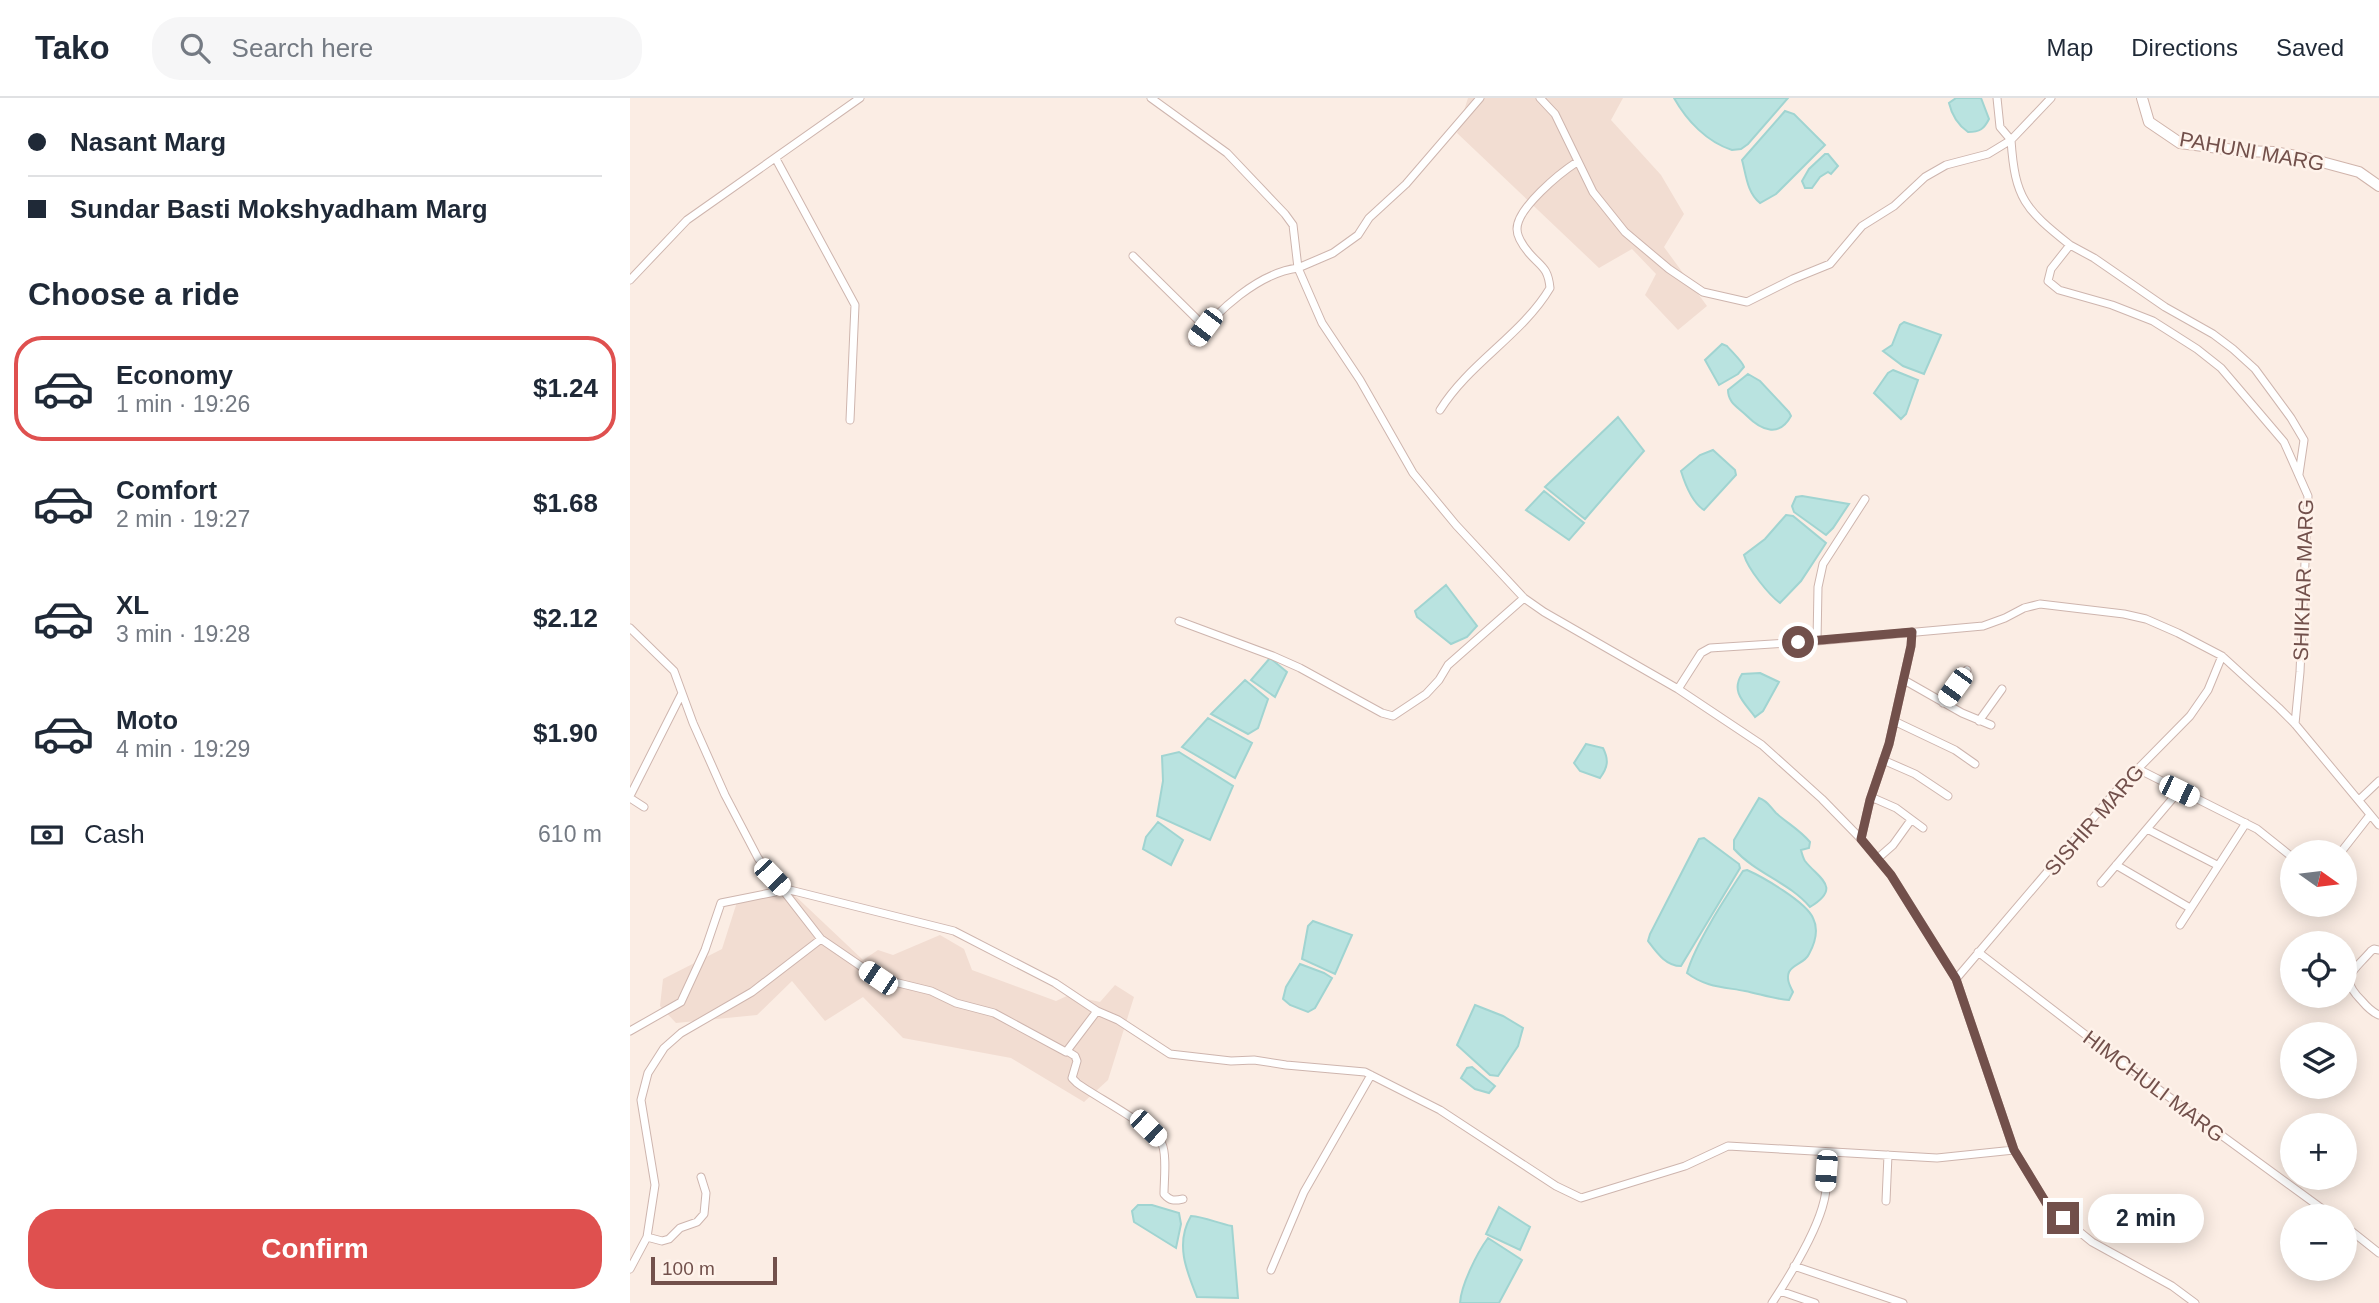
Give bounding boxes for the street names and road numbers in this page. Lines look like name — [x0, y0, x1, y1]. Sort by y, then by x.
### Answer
street label: PAHUNI MARG — [2178, 127, 2326, 175]
street label: SHIKHAR MARG — [2289, 499, 2317, 661]
street label: SISHIR MARG — [2040, 760, 2148, 880]
street label: HIMCHULI MARG — [2079, 1026, 2229, 1146]

